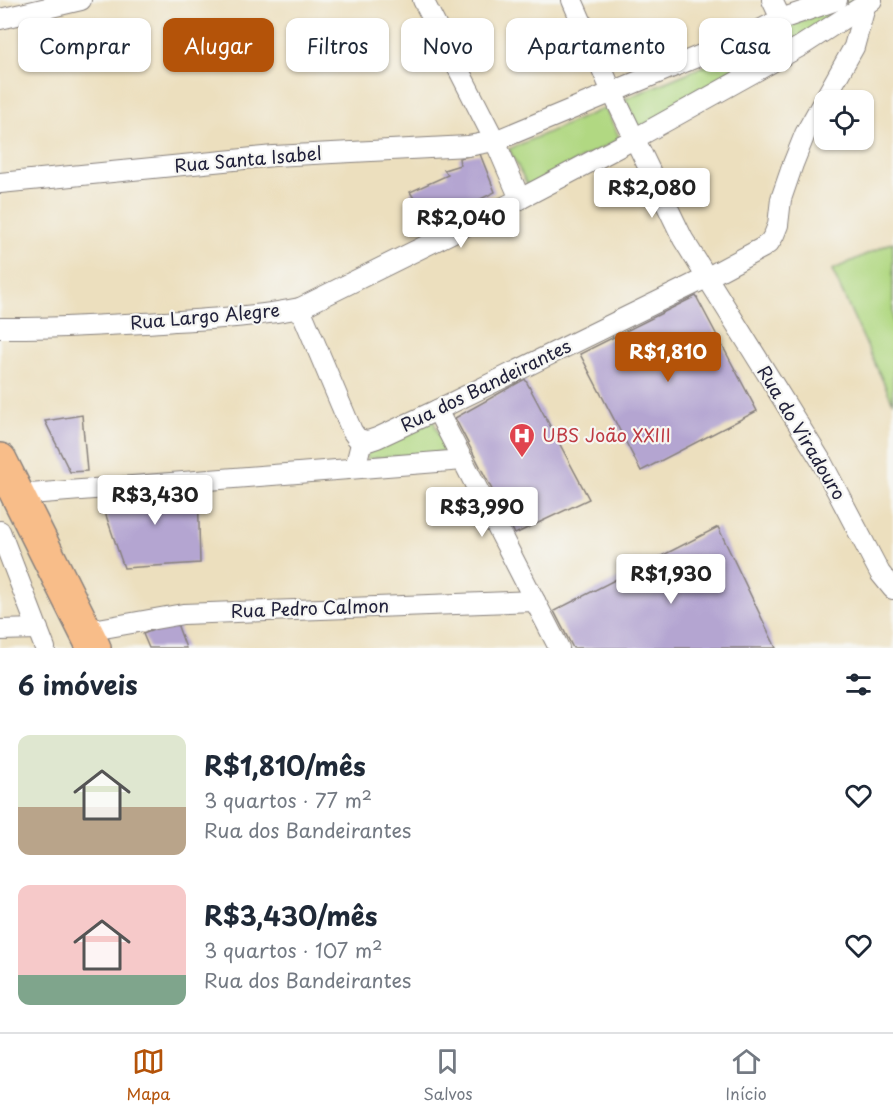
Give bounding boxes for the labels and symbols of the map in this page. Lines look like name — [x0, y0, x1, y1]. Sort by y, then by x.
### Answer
street label: Rua Santa Isabel — [173, 139, 323, 178]
pin: R$2,080 — [597, 168, 707, 219]
pin: R$2,040 — [406, 198, 516, 249]
street label: Rua Largo Alegre — [129, 296, 281, 335]
street label: Rua dos Bandeirantes — [396, 332, 575, 438]
pin: R$1,810 — [613, 332, 723, 383]
street label: Rua do Viradouro — [751, 360, 853, 505]
hospital icon: UBS João XXIII — [507, 421, 537, 459]
place label: UBS João XXIII — [542, 421, 671, 448]
pin: R$3,430 — [100, 475, 210, 526]
pin: R$3,990 — [427, 487, 537, 538]
pin: R$1,930 — [616, 554, 726, 605]
street label: Rua Pedro Calmon — [230, 591, 390, 624]

